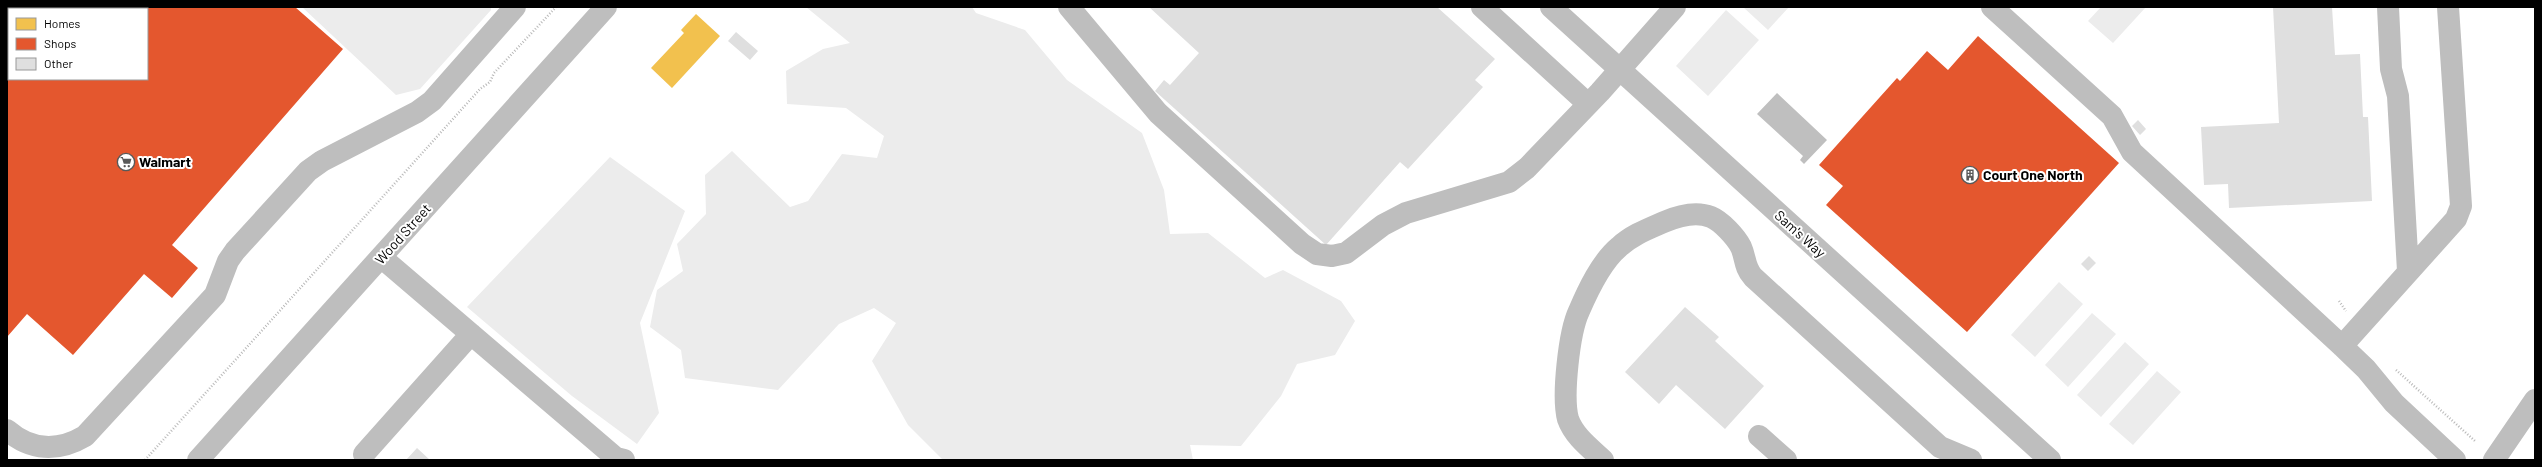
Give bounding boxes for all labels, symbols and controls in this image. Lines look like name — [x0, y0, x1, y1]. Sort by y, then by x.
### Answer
legend — [8, 8, 148, 80]
text: Homes — [44, 16, 81, 30]
text: Shops — [44, 36, 77, 50]
text: Other — [44, 56, 74, 70]
supermarket icon: Walmart — [116, 152, 136, 172]
place label: Walmart — [139, 153, 191, 170]
building icon: Court One North — [1960, 165, 1980, 185]
place label: Court One North — [1983, 166, 2083, 183]
street label: Wood Street — [371, 200, 434, 267]
street label: Sam's Way — [1771, 206, 1830, 261]

